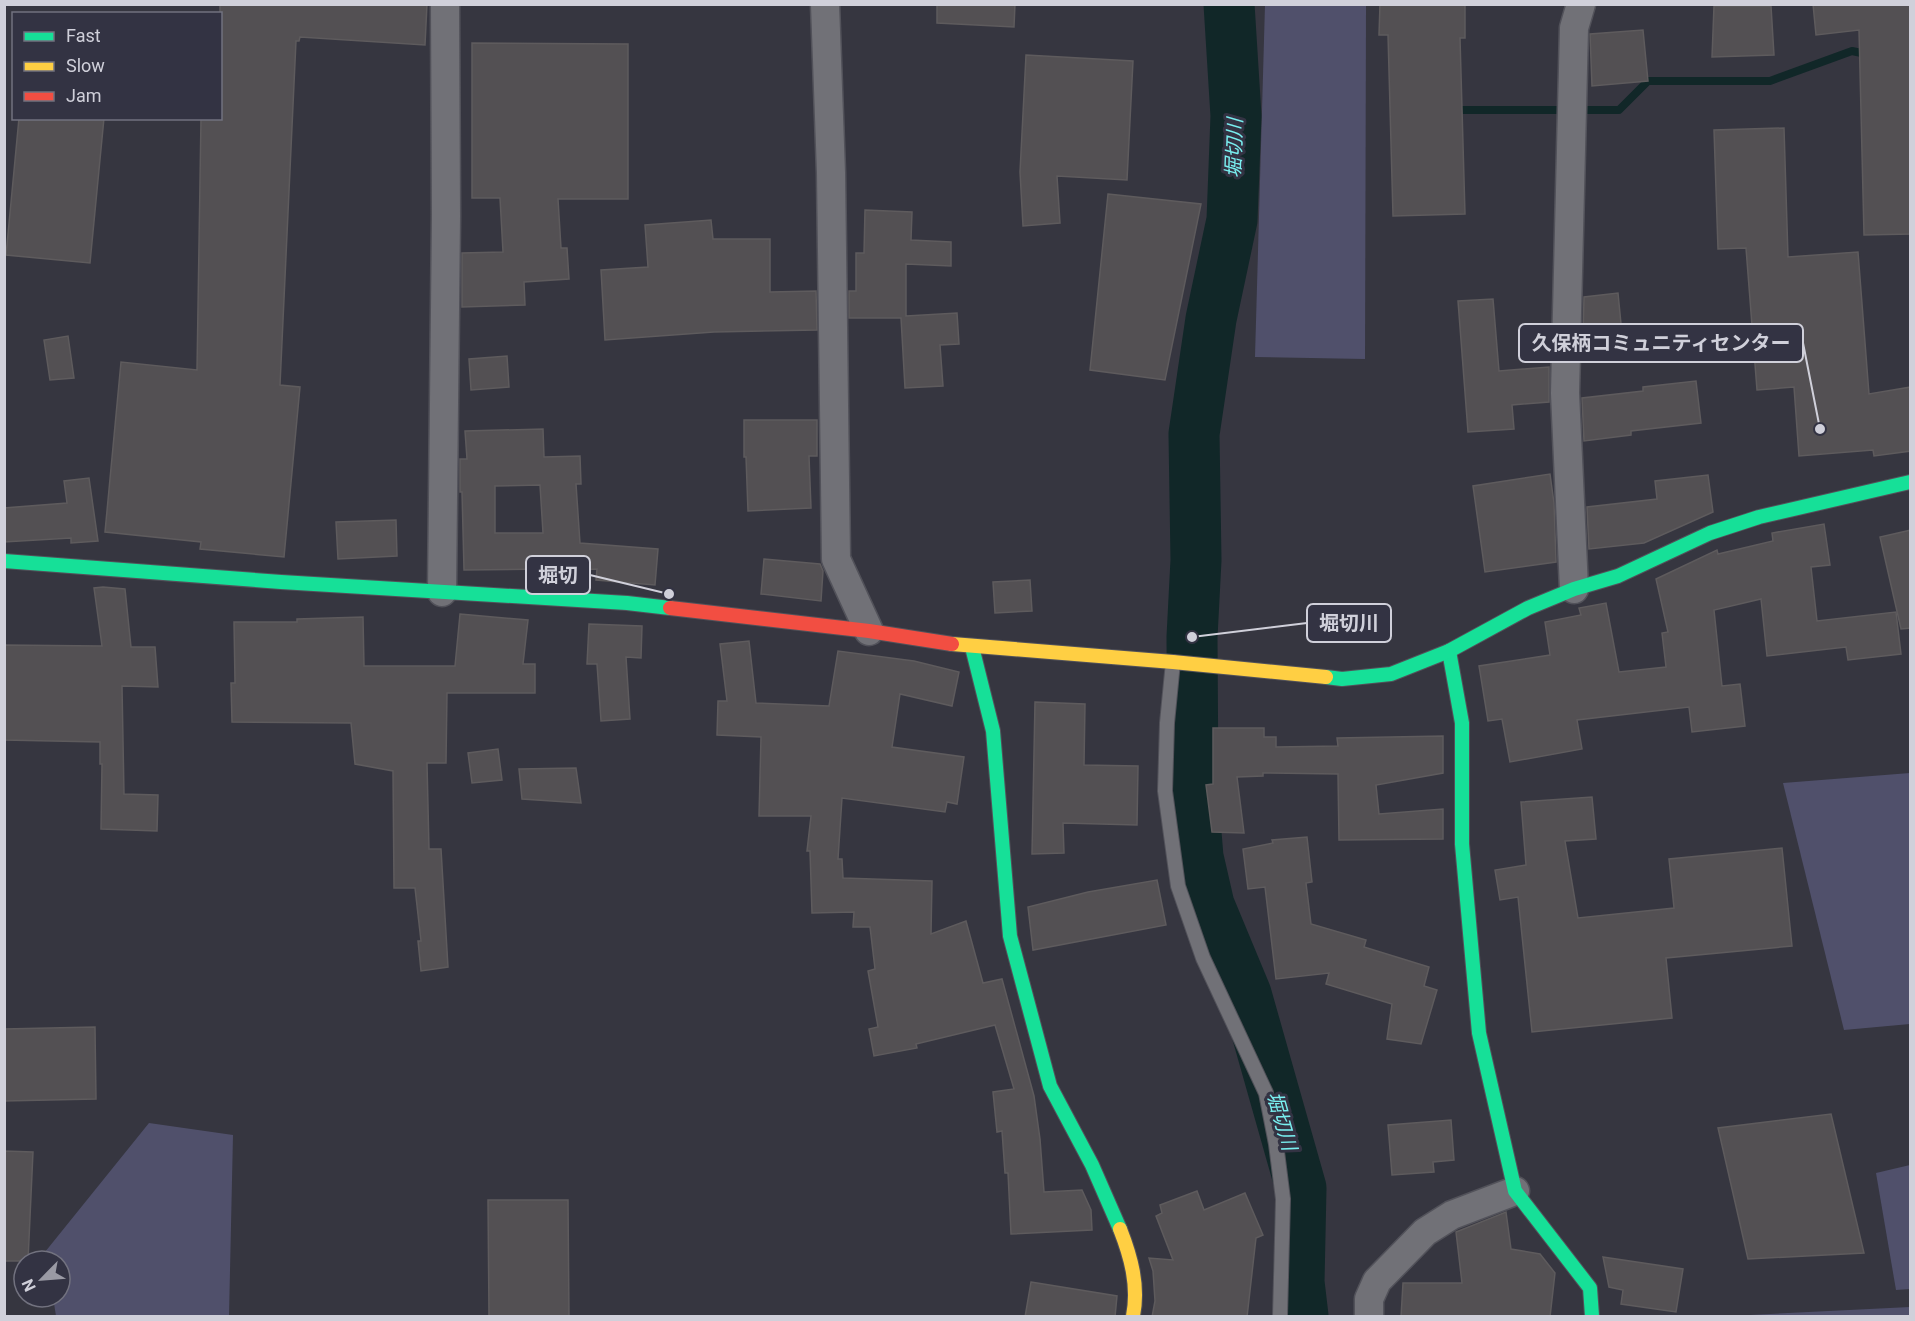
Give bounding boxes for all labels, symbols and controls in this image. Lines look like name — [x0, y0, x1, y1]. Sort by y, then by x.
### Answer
legend — [12, 12, 222, 120]
text: Fast — [66, 25, 101, 46]
text: Slow — [66, 55, 105, 76]
text: Jam — [66, 85, 102, 106]
water label: 堀切川 — [1221, 116, 1247, 178]
callout: 久保柄コミュニティセンター — [1519, 324, 1803, 362]
text: 久保柄コミュニティセンター — [1532, 331, 1790, 355]
callout: 堀切 — [526, 556, 590, 594]
text: 堀切 — [538, 563, 578, 587]
callout: 堀切川 — [1307, 604, 1391, 642]
text: 堀切川 — [1319, 611, 1379, 635]
water label: 堀切川 — [1262, 1089, 1302, 1155]
north arrow — [12, 1249, 72, 1309]
text: N — [18, 1276, 40, 1294]

